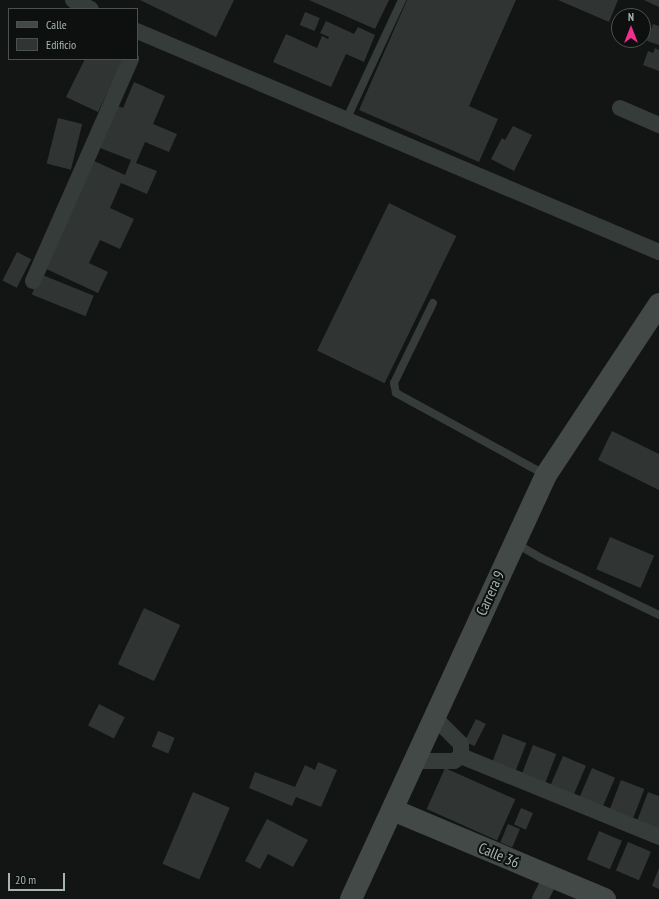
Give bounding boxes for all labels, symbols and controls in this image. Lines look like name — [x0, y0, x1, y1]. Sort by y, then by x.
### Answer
legend — [8, 8, 138, 60]
north arrow — [611, 8, 651, 48]
text: N — [628, 10, 634, 24]
text: Calle — [46, 17, 67, 32]
text: Edificio — [46, 37, 76, 52]
street label: Carrera 9 — [472, 568, 508, 618]
street label: Calle 36 — [476, 838, 522, 872]
scale bar — [10, 865, 67, 891]
text: 20 m — [15, 872, 36, 887]

